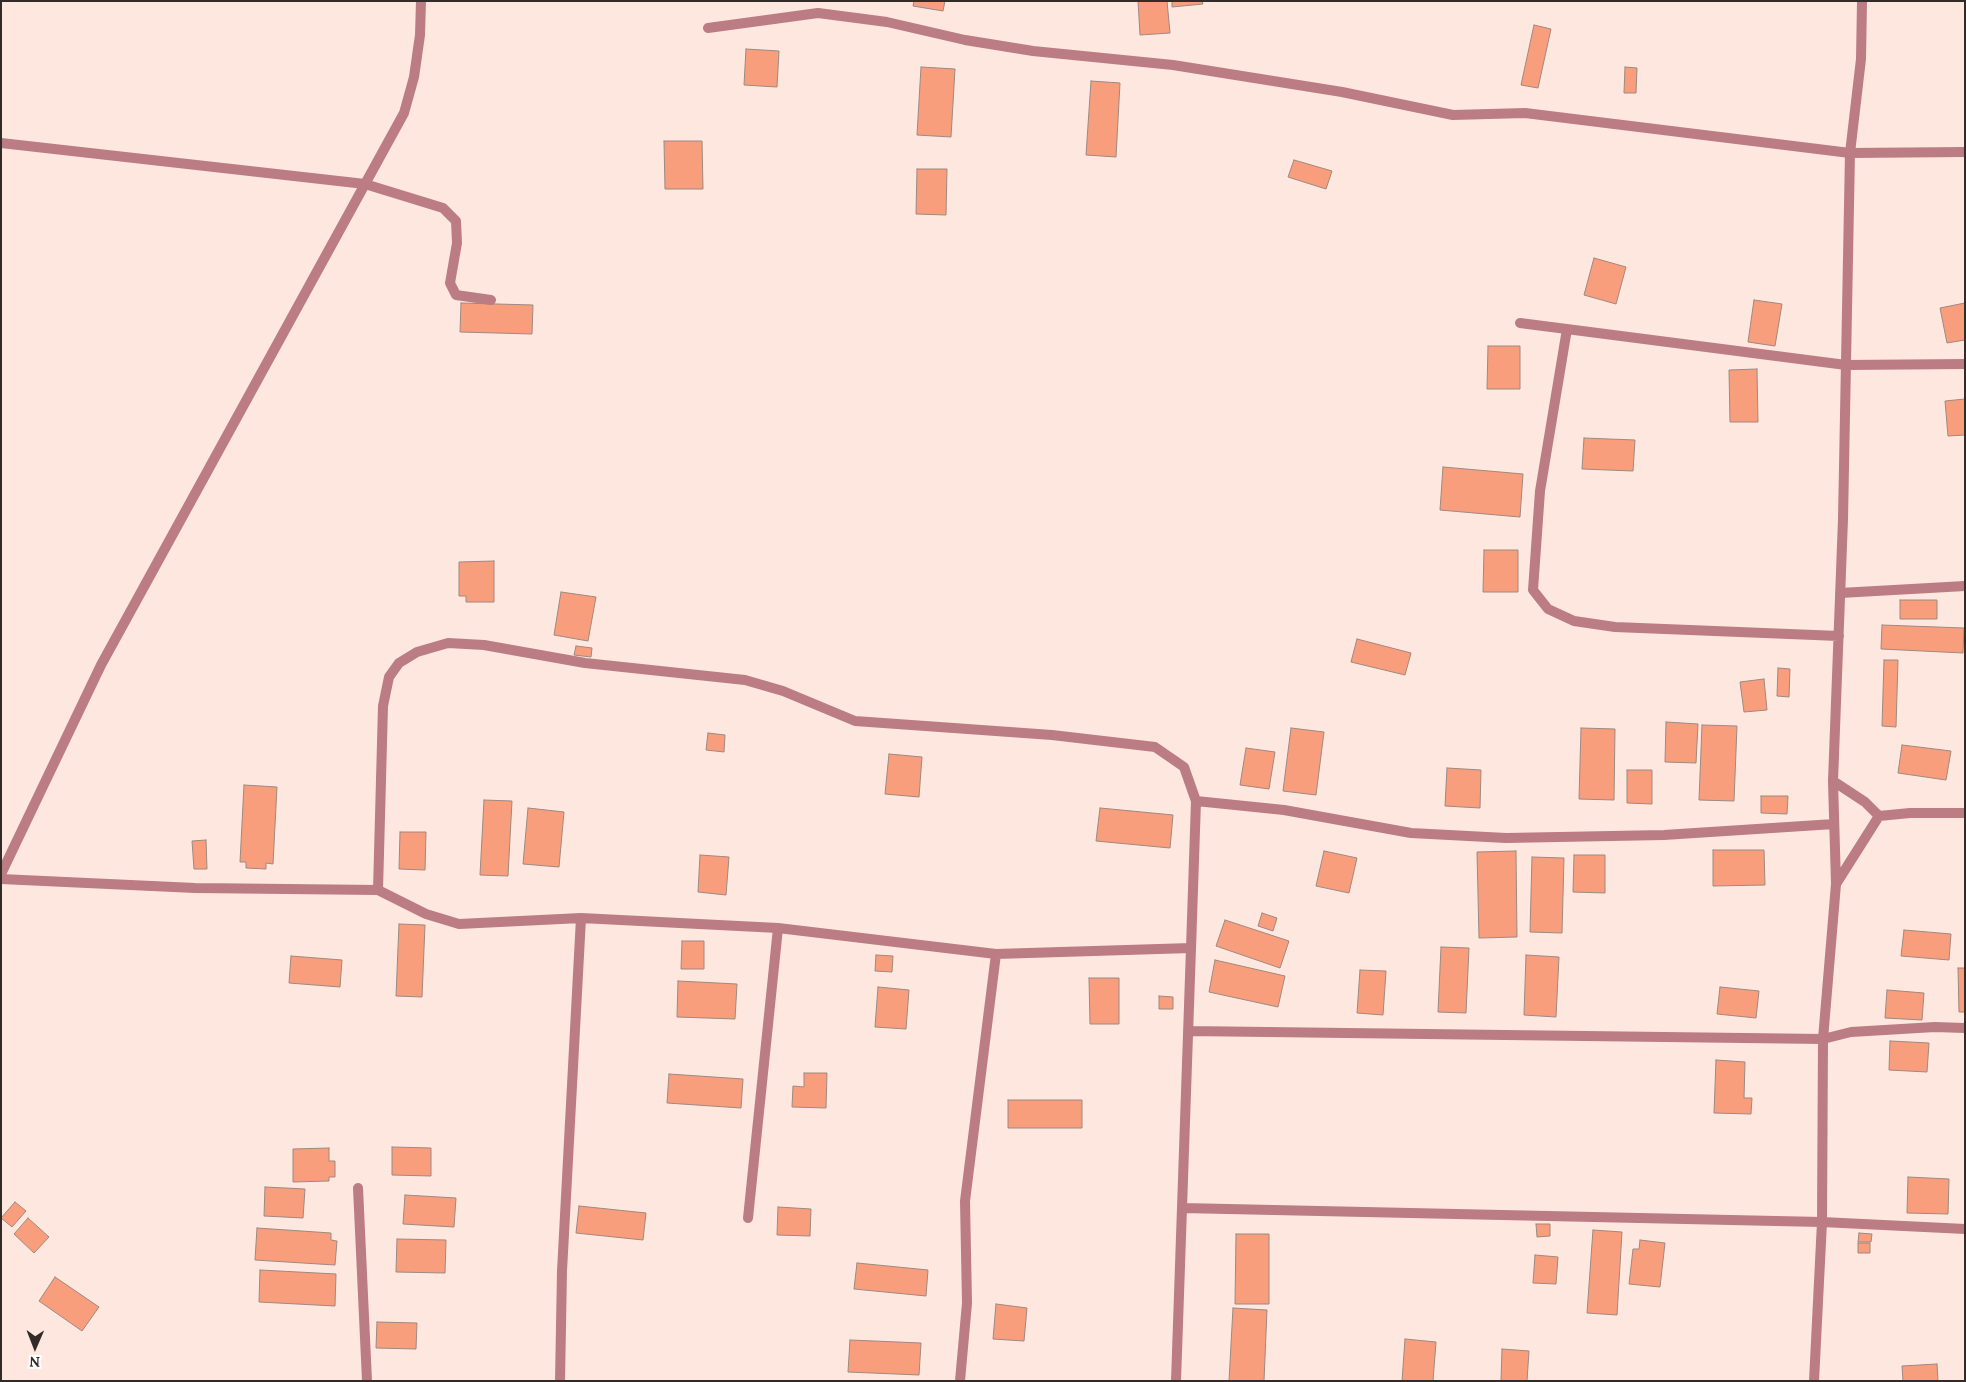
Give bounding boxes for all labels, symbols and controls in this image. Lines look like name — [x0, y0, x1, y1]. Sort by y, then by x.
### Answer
north arrow — [10, 1322, 60, 1372]
text: N — [29, 1353, 40, 1371]

